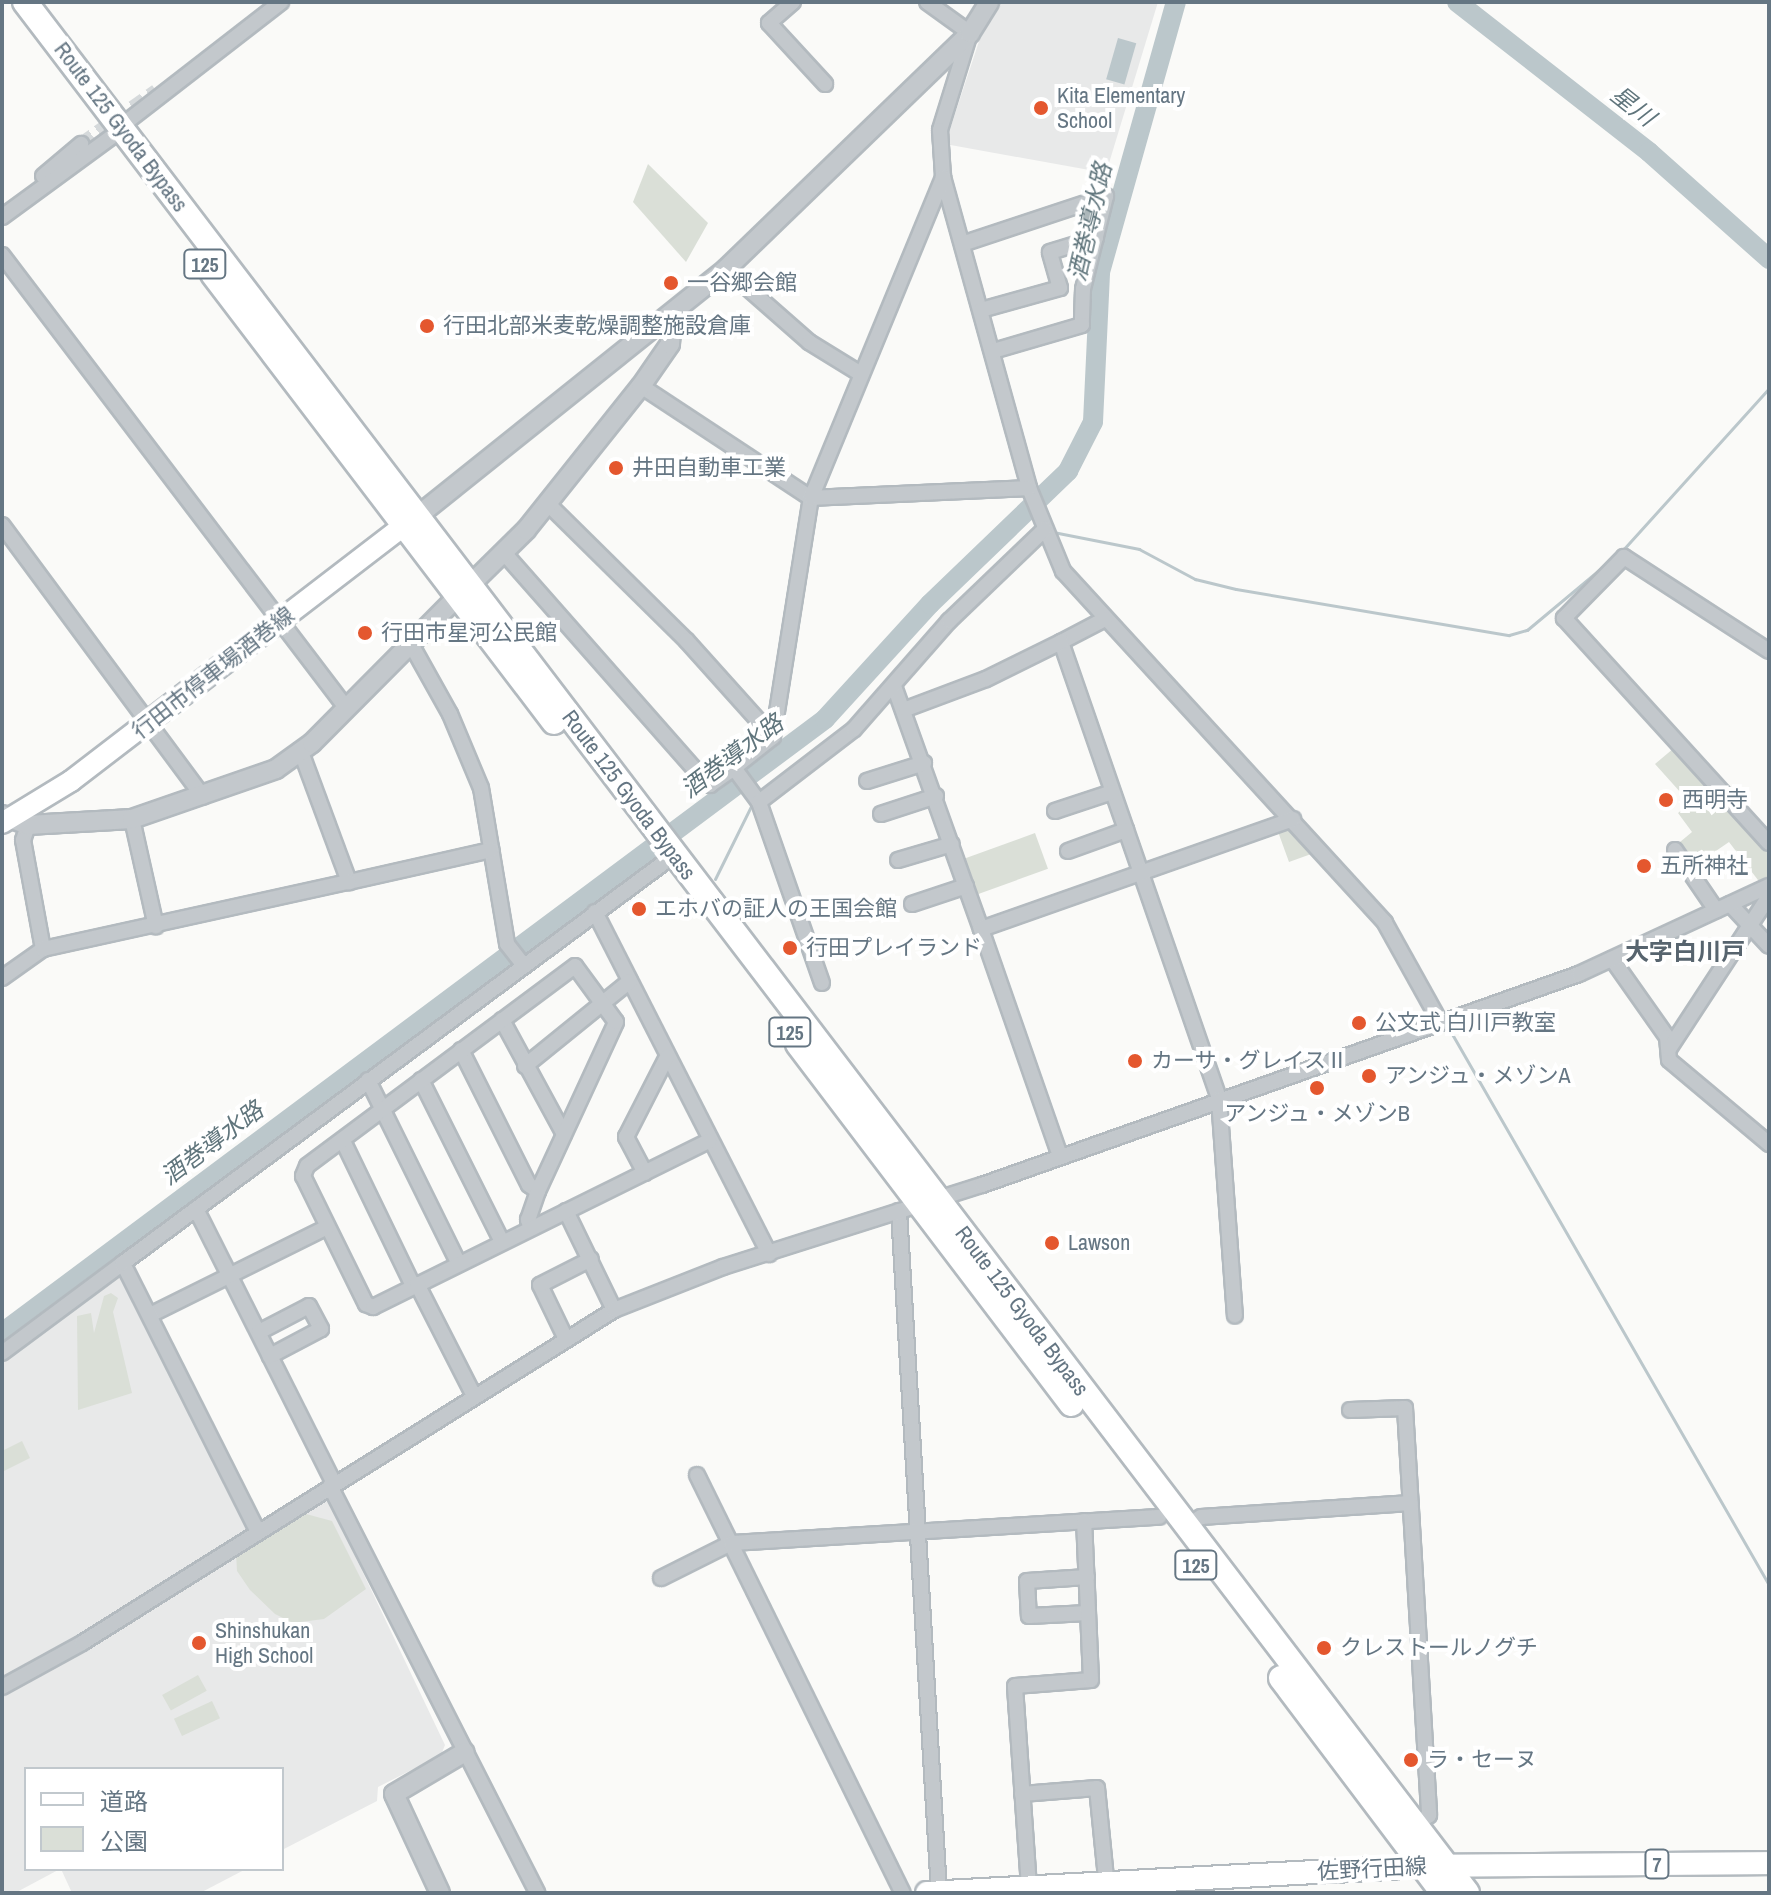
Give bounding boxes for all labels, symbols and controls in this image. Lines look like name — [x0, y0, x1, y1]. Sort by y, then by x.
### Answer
street label: Route 125 Gyoda Bypass — [49, 37, 193, 217]
water label: 星川 — [1605, 80, 1661, 132]
place label: Kita Elementary School — [1057, 82, 1185, 134]
marker: Kita Elementary School — [1032, 99, 1050, 117]
water label: 酒巻導水路 — [1062, 160, 1118, 284]
road number: 125 — [183, 248, 227, 280]
place label: 一谷郷会館 — [687, 270, 797, 296]
marker: 一谷郷会館 — [662, 274, 680, 292]
place label: 行田北部米麦乾燥調整施設倉庫 — [443, 313, 751, 339]
marker: 行田北部米麦乾燥調整施設倉庫 — [418, 317, 436, 335]
place label: 井田自動車工業 — [632, 455, 786, 481]
marker: 井田自動車工業 — [607, 459, 625, 477]
street label: 行田市停車場酒巻線 — [127, 602, 299, 744]
place label: 行田市星河公民館 — [381, 620, 557, 646]
marker: 行田市星河公民館 — [356, 624, 374, 642]
street label: Route 125 Gyoda Bypass — [557, 705, 701, 885]
water label: 酒巻導水路 — [675, 708, 789, 804]
place label: 西明寺 — [1682, 787, 1748, 813]
marker: 西明寺 — [1657, 791, 1675, 809]
place label: 五所神社 — [1660, 853, 1748, 879]
marker: 五所神社 — [1635, 857, 1653, 875]
place label: エホバの証人の王国会館 — [655, 896, 897, 922]
marker: エホバの証人の王国会館 — [630, 900, 648, 918]
place label: 行田プレイランド — [806, 935, 982, 961]
district label: 大字白川戸 — [1625, 938, 1745, 966]
marker: 行田プレイランド — [781, 939, 799, 957]
place label: 公文式 白川戸教室 — [1375, 1010, 1556, 1036]
marker: 公文式 白川戸教室 — [1350, 1014, 1368, 1032]
road number: 125 — [768, 1016, 812, 1048]
place label: カーサ・グレイスⅡ — [1151, 1048, 1349, 1074]
marker: カーサ・グレイスⅡ — [1126, 1052, 1144, 1070]
place label: アンジュ・メゾンA — [1385, 1063, 1573, 1089]
marker: アンジュ・メゾンA — [1360, 1067, 1378, 1085]
marker: アンジュ・メゾンB — [1308, 1079, 1326, 1097]
water label: 酒巻導水路 — [155, 1095, 269, 1191]
place label: アンジュ・メゾンB — [1223, 1101, 1411, 1127]
street label: Route 125 Gyoda Bypass — [950, 1221, 1094, 1401]
place label: Lawson — [1068, 1230, 1130, 1256]
marker: Lawson — [1043, 1234, 1061, 1252]
road number: 125 — [1174, 1549, 1218, 1581]
place label: Shinshukan High School — [215, 1617, 313, 1668]
marker: Shinshukan High School — [190, 1634, 208, 1652]
place label: クレストールノグチ — [1340, 1635, 1538, 1661]
marker: クレストールノグチ — [1315, 1639, 1333, 1657]
place label: ラ・セーヌ — [1427, 1747, 1537, 1773]
marker: ラ・セーヌ — [1402, 1751, 1420, 1769]
legend — [24, 1767, 284, 1871]
text: 道路 — [100, 1785, 148, 1817]
text: 公園 — [100, 1825, 148, 1857]
road number: 7 — [1643, 1848, 1671, 1880]
street label: 佐野行田線 — [1316, 1853, 1428, 1885]

